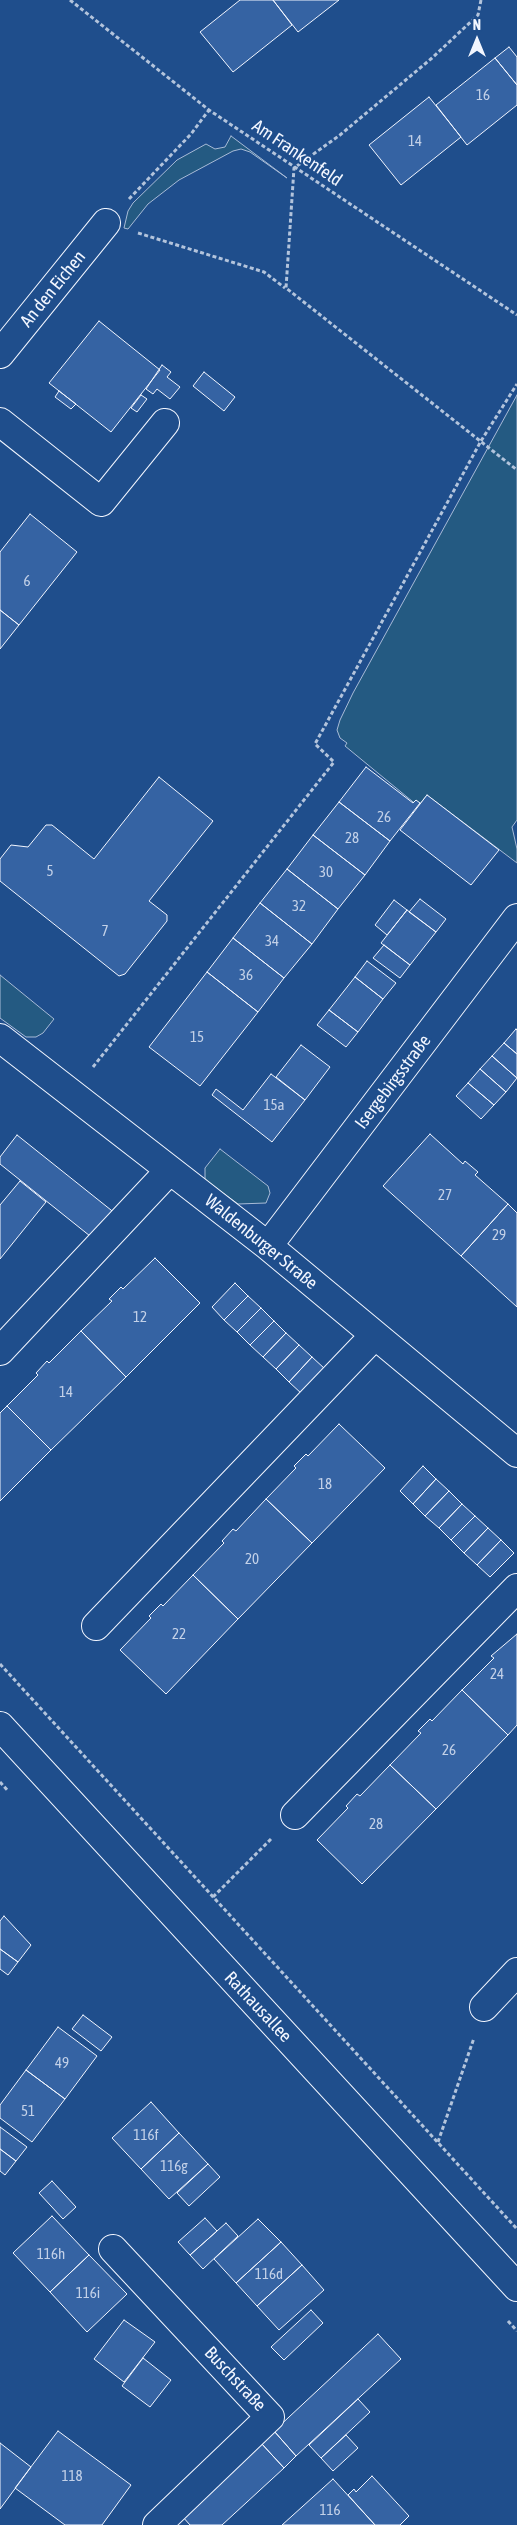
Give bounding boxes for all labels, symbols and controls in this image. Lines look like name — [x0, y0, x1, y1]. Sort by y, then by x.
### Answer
north arrow — [452, 15, 502, 65]
text: N — [473, 17, 481, 33]
house number: 16 — [476, 86, 490, 104]
street label: Am Frankenfeld — [248, 115, 346, 191]
house number: 14 — [408, 132, 422, 150]
street label: An den Eichen — [16, 246, 90, 332]
house number: 6 — [23, 572, 31, 590]
house number: 26 — [377, 808, 391, 826]
house number: 28 — [345, 829, 359, 847]
house number: 5 — [46, 862, 54, 880]
house number: 30 — [319, 863, 333, 881]
house number: 32 — [292, 897, 306, 915]
house number: 7 — [101, 922, 109, 940]
house number: 34 — [265, 932, 279, 950]
house number: 36 — [239, 966, 253, 984]
house number: 15 — [190, 1028, 204, 1046]
street label: Isergebirgsstraße — [351, 1031, 435, 1133]
house number: 15a — [263, 1096, 285, 1114]
house number: 27 — [438, 1186, 452, 1204]
street label: Waldenburger Straße — [200, 1190, 322, 1294]
house number: 29 — [492, 1226, 506, 1244]
house number: 12 — [133, 1308, 147, 1326]
house number: 14 — [59, 1383, 73, 1401]
house number: 18 — [318, 1475, 332, 1493]
house number: 20 — [245, 1550, 259, 1568]
house number: 22 — [172, 1625, 186, 1643]
house number: 24 — [490, 1665, 504, 1683]
house number: 26 — [442, 1741, 456, 1759]
house number: 28 — [369, 1815, 383, 1833]
street label: Rathausallee — [220, 1967, 296, 2047]
house number: 49 — [55, 2054, 69, 2072]
house number: 51 — [21, 2102, 35, 2120]
house number: 116f — [133, 2126, 159, 2144]
house number: 116g — [160, 2157, 188, 2175]
house number: 116h — [37, 2245, 65, 2263]
house number: 116d — [255, 2265, 283, 2283]
house number: 116i — [76, 2284, 100, 2302]
street label: Buschstraße — [200, 2342, 270, 2416]
house number: 118 — [61, 2467, 83, 2485]
house number: 116 — [319, 2501, 341, 2519]

